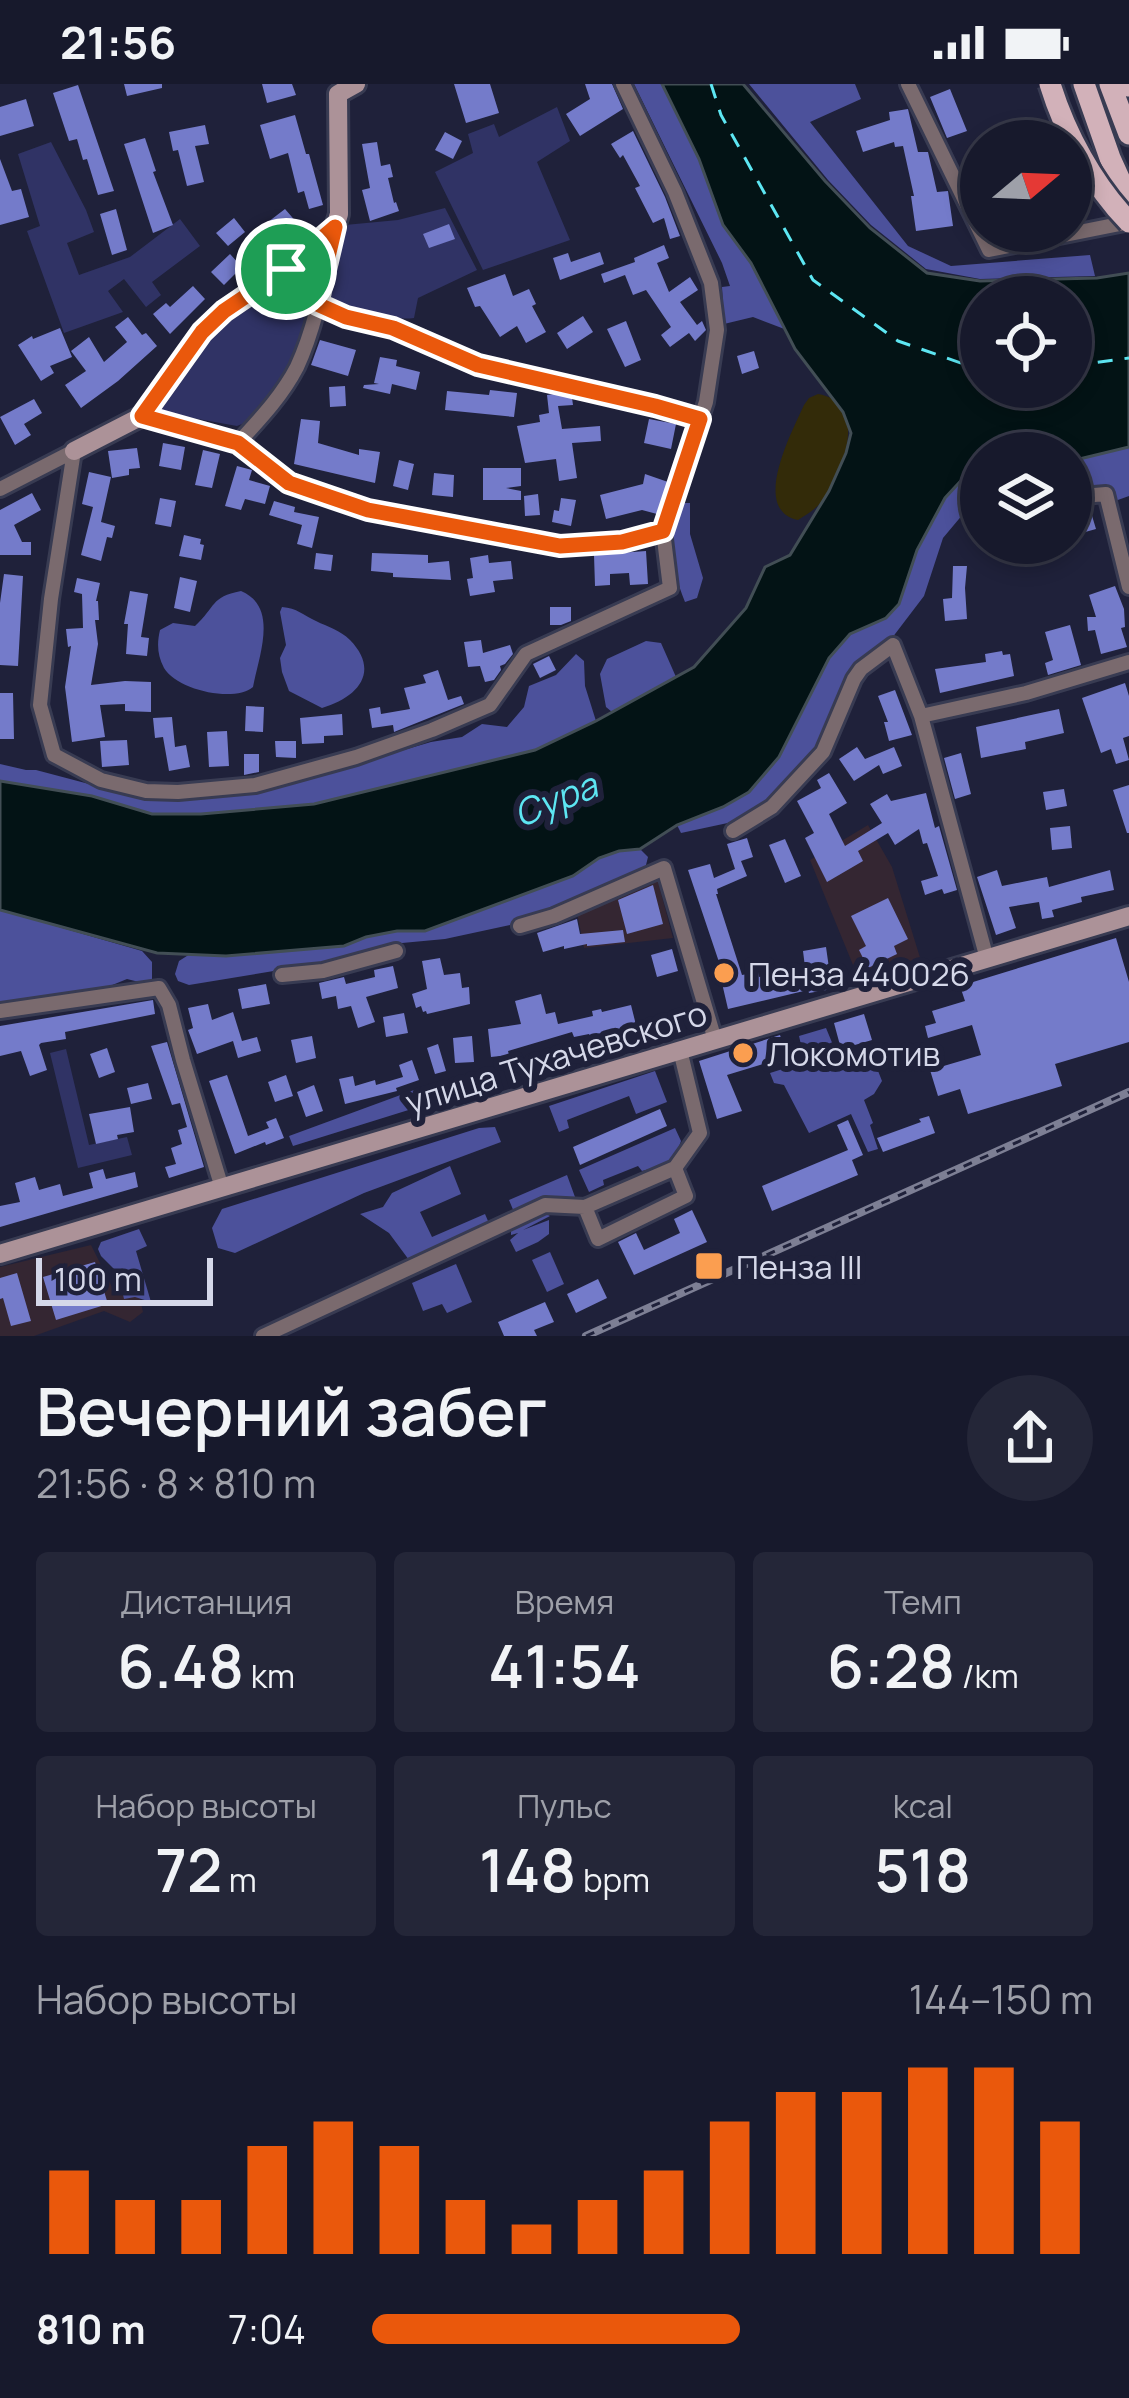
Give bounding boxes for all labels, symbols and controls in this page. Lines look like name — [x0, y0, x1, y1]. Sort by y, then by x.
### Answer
text: 21:56 — [60, 11, 176, 73]
north arrow — [960, 120, 1092, 252]
map controls — [960, 120, 1092, 564]
pin — [235, 218, 337, 320]
icon: arrive — [253, 236, 319, 302]
button: locate — [960, 276, 1092, 408]
button: layers — [960, 432, 1092, 564]
water label: Сура — [506, 759, 606, 838]
place label: Пенза 440026 — [748, 951, 970, 996]
marker: Пенза 440026 — [711, 960, 737, 986]
street label: улица Тухачевского — [400, 990, 712, 1124]
place label: Локомотив — [767, 1031, 940, 1076]
marker: Локомотив — [730, 1040, 756, 1066]
place label: Пенза III — [736, 1244, 862, 1289]
marker: Пенза III — [693, 1250, 725, 1282]
scale bar — [36, 1252, 213, 1305]
text: 100 m — [54, 1256, 142, 1301]
text: Вечерний забег — [36, 1366, 547, 1456]
button: share — [967, 1375, 1093, 1501]
text: 21:56 · 8 × 810 m — [36, 1456, 316, 1510]
text: Дистанция — [120, 1579, 292, 1624]
text: Время — [515, 1579, 614, 1624]
text: Темп — [884, 1579, 962, 1624]
text: 6.48 — [117, 1624, 244, 1706]
text: 41:54 — [488, 1624, 641, 1706]
text: 6:28 — [827, 1624, 955, 1706]
text: km — [244, 1653, 295, 1698]
text: /km — [955, 1653, 1019, 1698]
text: Набор высоты — [96, 1783, 317, 1828]
text: Пульс — [517, 1783, 612, 1828]
text: kcal — [893, 1783, 953, 1828]
text: 72 — [156, 1828, 222, 1910]
text: 148 — [479, 1828, 576, 1910]
text: 518 — [875, 1828, 971, 1910]
text: m — [222, 1857, 257, 1902]
text: bpm — [576, 1857, 650, 1902]
text: Набор высоты — [36, 1972, 298, 2026]
text: 144–150 m — [909, 1972, 1093, 2026]
text: 810 m — [36, 2302, 146, 2356]
text: 7:04 — [228, 2302, 306, 2356]

